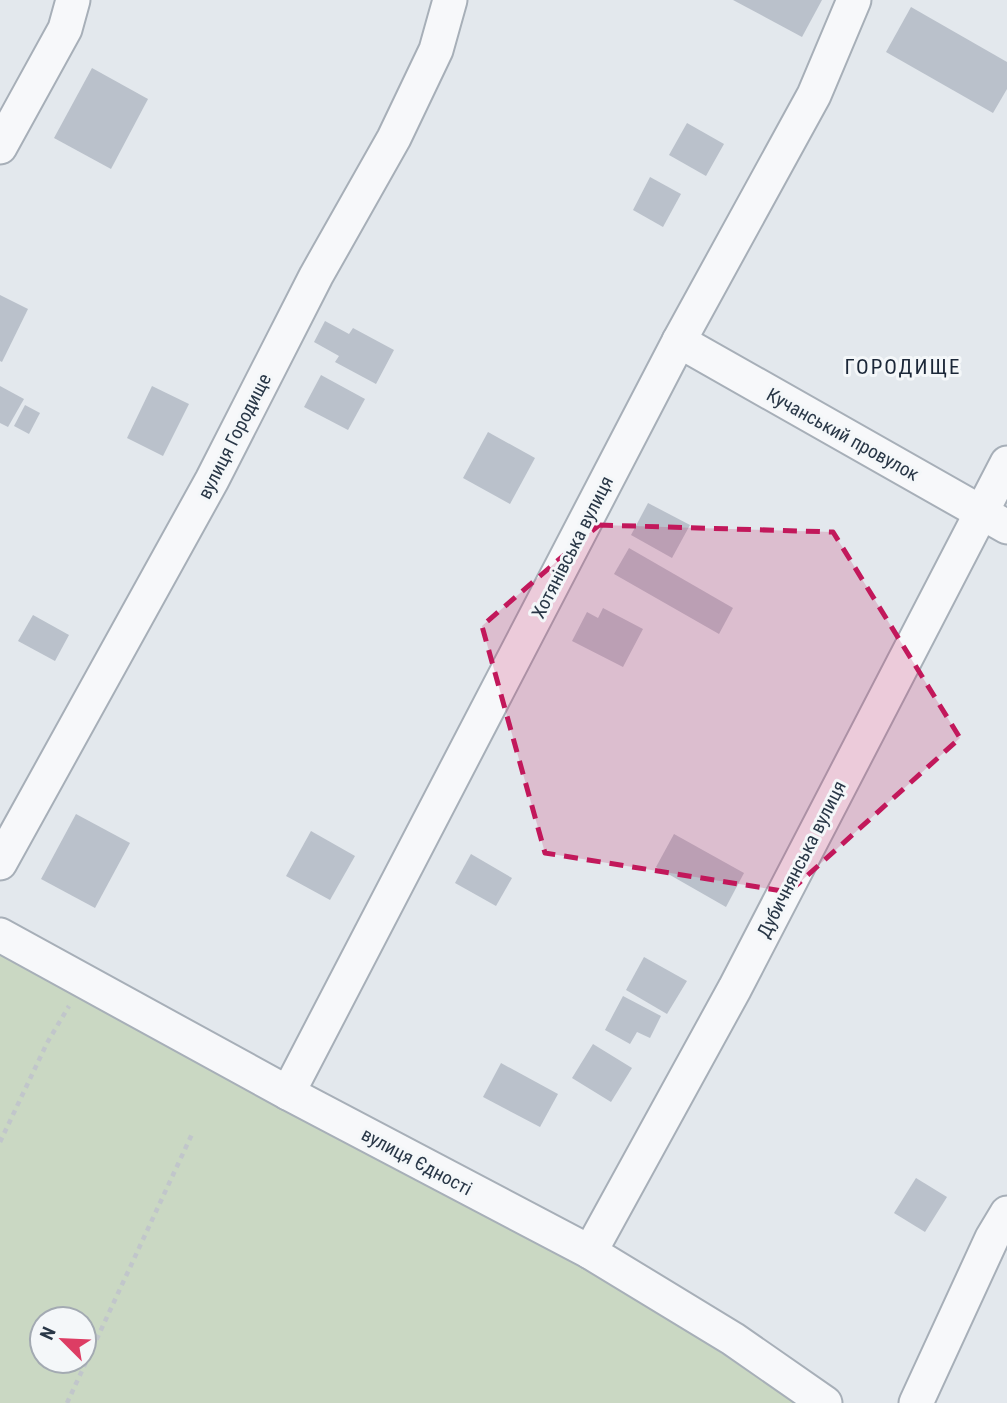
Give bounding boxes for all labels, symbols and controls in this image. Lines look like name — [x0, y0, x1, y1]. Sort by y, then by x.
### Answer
district label: ГОРОДИЩЕ — [844, 355, 962, 379]
street label: вулиця Городище — [193, 369, 276, 503]
street label: Кучанський провулок — [763, 383, 923, 486]
street label: Хотянівська вулиця — [527, 472, 618, 622]
street label: Дубичнянська вулиця — [752, 777, 851, 941]
street label: вулиця Єдності — [358, 1123, 476, 1200]
north arrow — [28, 1305, 98, 1375]
text: N — [35, 1323, 61, 1343]

